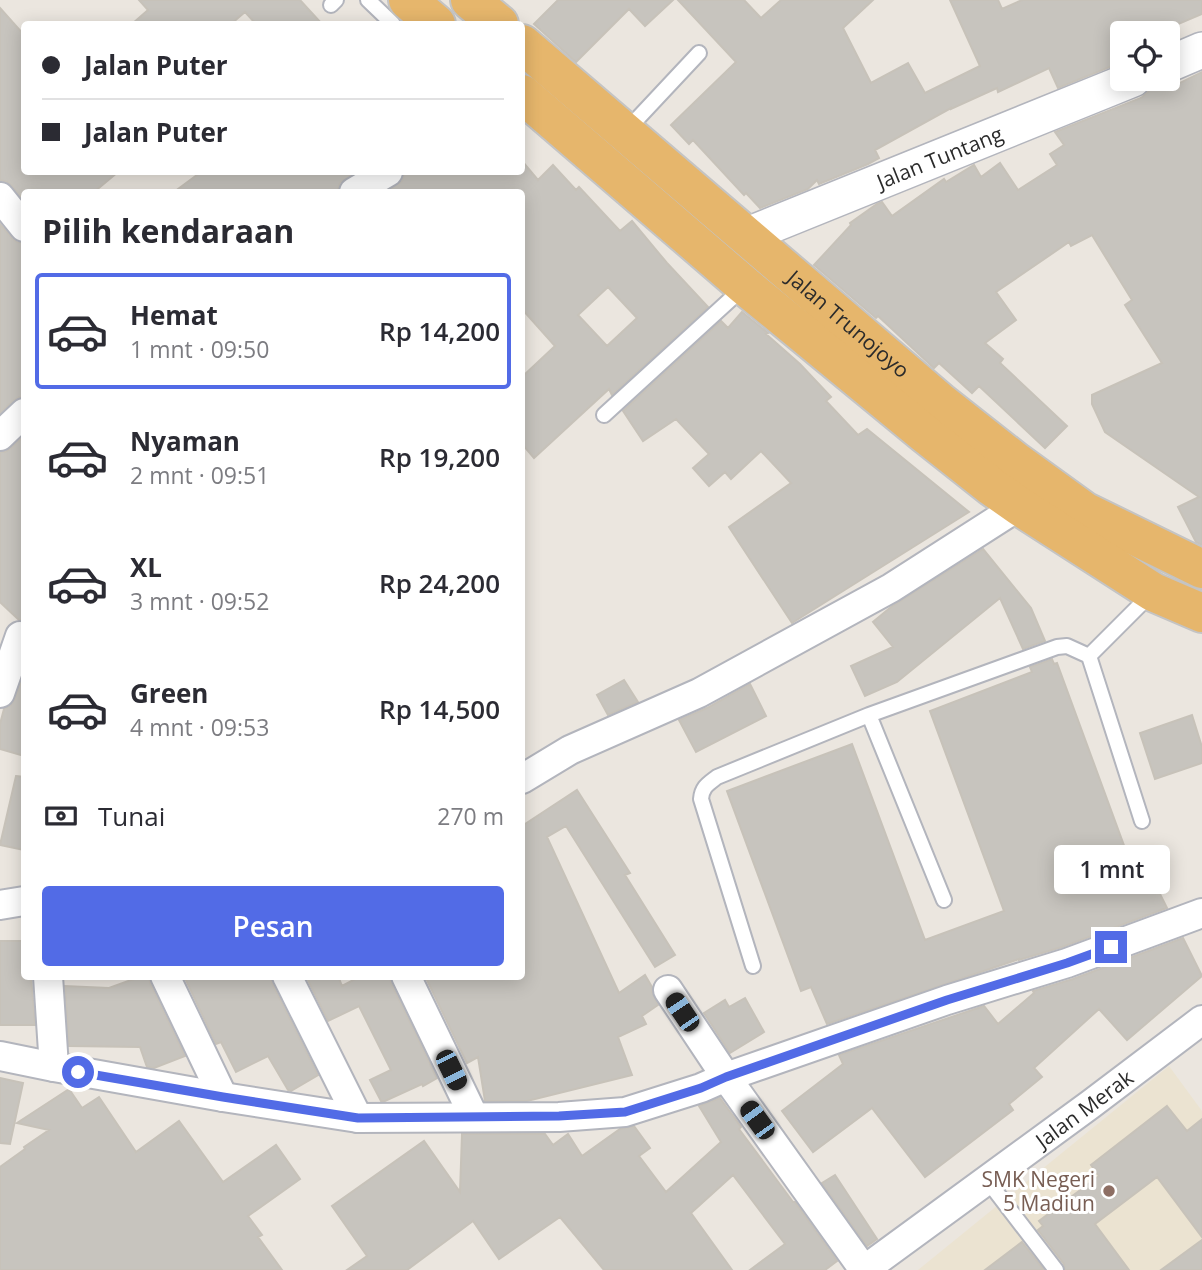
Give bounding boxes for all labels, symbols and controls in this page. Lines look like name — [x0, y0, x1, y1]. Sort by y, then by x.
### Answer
map controls — [1110, 21, 1180, 91]
button: locate — [1110, 21, 1180, 91]
text: Jalan Puter — [84, 47, 228, 83]
text: Jalan Puter — [84, 114, 228, 150]
street label: Jalan Tuntang — [871, 119, 1007, 196]
text: Pilih kendaraan — [42, 209, 294, 252]
street label: Jalan Trunojoyo — [780, 262, 916, 384]
text: Hemat — [130, 297, 218, 333]
icon: car — [46, 300, 109, 363]
text: Rp 14,200 — [379, 313, 500, 349]
text: 1 mnt · 09:50 — [130, 333, 269, 365]
text: Nyaman — [130, 423, 240, 459]
icon: car — [46, 426, 109, 489]
text: Rp 19,200 — [379, 439, 500, 475]
text: 2 mnt · 09:51 — [130, 459, 269, 491]
text: XL — [130, 549, 162, 585]
icon: car — [46, 552, 109, 615]
text: Rp 24,200 — [379, 565, 500, 601]
text: 3 mnt · 09:52 — [130, 585, 269, 617]
text: Green — [130, 675, 208, 711]
icon: car — [46, 678, 109, 741]
text: Rp 14,500 — [379, 691, 500, 727]
text: 4 mnt · 09:53 — [130, 711, 269, 743]
icon: cash — [42, 797, 80, 835]
text: Tunai — [98, 798, 165, 834]
text: 270 m — [437, 800, 504, 832]
callout: 1 mnt — [1053, 846, 1169, 894]
text: 1 mnt — [1080, 853, 1144, 885]
button: Pesan — [42, 886, 504, 966]
route end — [1095, 931, 1127, 963]
car — [662, 989, 703, 1035]
car — [433, 1047, 470, 1093]
route start — [62, 1056, 94, 1088]
street label: Jalan Merak — [1028, 1063, 1139, 1155]
car — [737, 1097, 778, 1143]
place label: SMK Negeri 5 Madiun — [982, 1165, 1095, 1217]
marker: SMK Negeri 5 Madiun — [1101, 1183, 1117, 1199]

